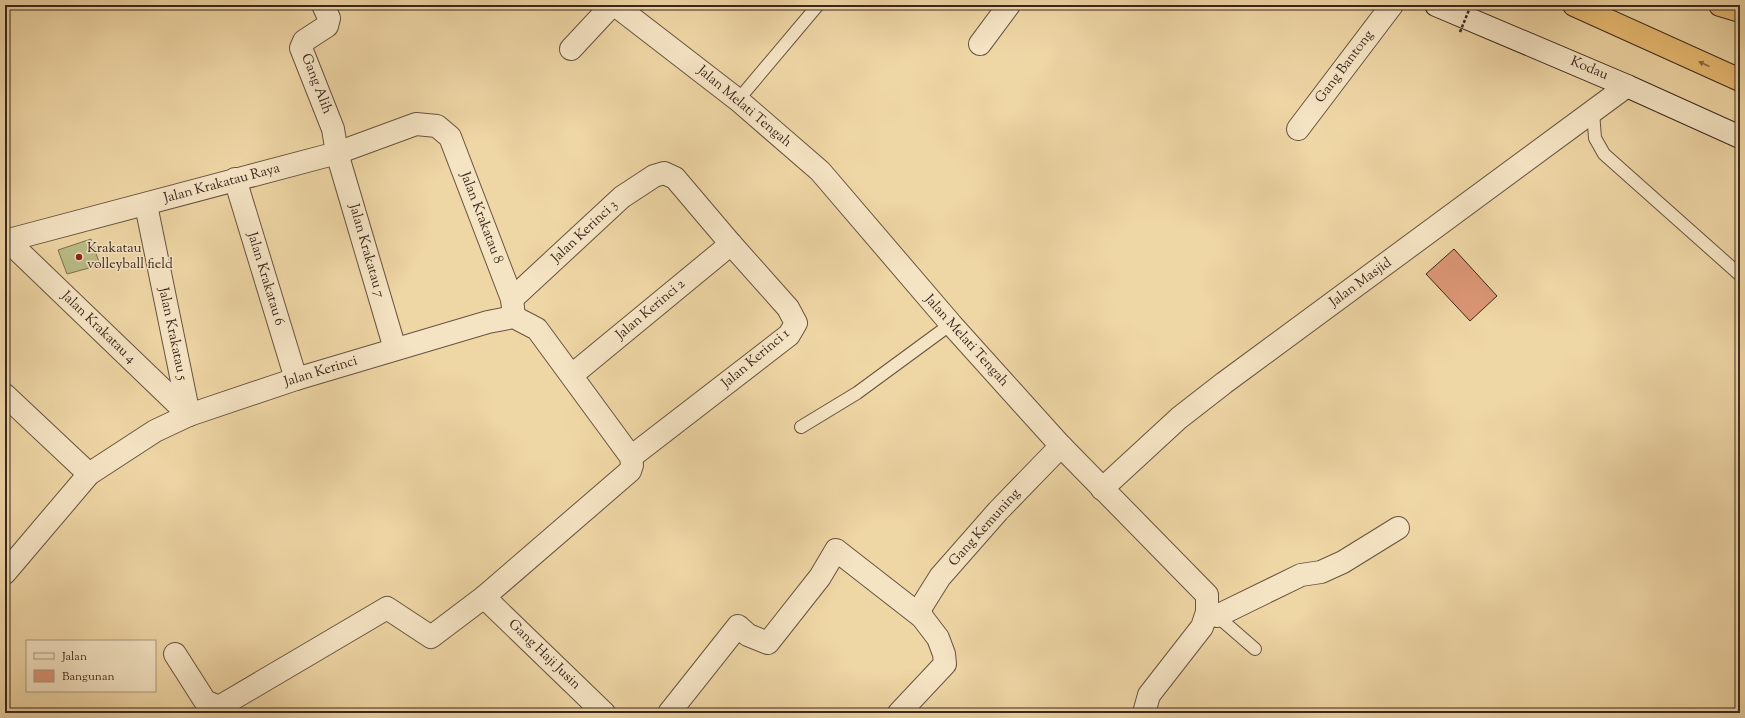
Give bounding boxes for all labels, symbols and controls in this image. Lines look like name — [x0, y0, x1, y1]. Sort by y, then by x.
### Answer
street label: Gang Bantong — [1311, 26, 1379, 108]
street label: Gang Alih — [295, 51, 337, 117]
street label: Kodau — [1567, 52, 1611, 86]
street label: Jalan Melati Tengah — [692, 61, 796, 153]
one-way arrow — [1699, 61, 1710, 67]
street label: Jalan Krakatau Raya — [161, 159, 283, 209]
street label: Jalan Krakatau 8 — [454, 168, 508, 267]
street label: Jalan Kerinci 3 — [547, 196, 623, 269]
street label: Jalan Krakatau 7 — [343, 201, 389, 300]
street label: Jalan Krakatau 6 — [241, 229, 289, 328]
place label: Krakatau volleyball field — [87, 239, 173, 275]
marker: Krakatau volleyball field — [74, 252, 84, 262]
street label: Jalan Masjid — [1325, 253, 1396, 313]
street label: Jalan Kerinci 2 — [611, 275, 690, 346]
street label: Jalan Krakatau 5 — [152, 285, 192, 383]
street label: Jalan Krakatau 4 — [56, 286, 140, 369]
street label: Jalan Melati Tengah — [918, 290, 1013, 392]
street label: Jalan Kerinci 1 — [717, 324, 795, 394]
street label: Jalan Kerinci — [281, 351, 360, 393]
street label: Gang Kemuning — [945, 485, 1026, 571]
street label: Gang Haji Jusin — [503, 615, 585, 695]
legend — [26, 640, 156, 692]
text: Jalan — [61, 648, 87, 666]
text: Bangunan — [62, 668, 115, 686]

